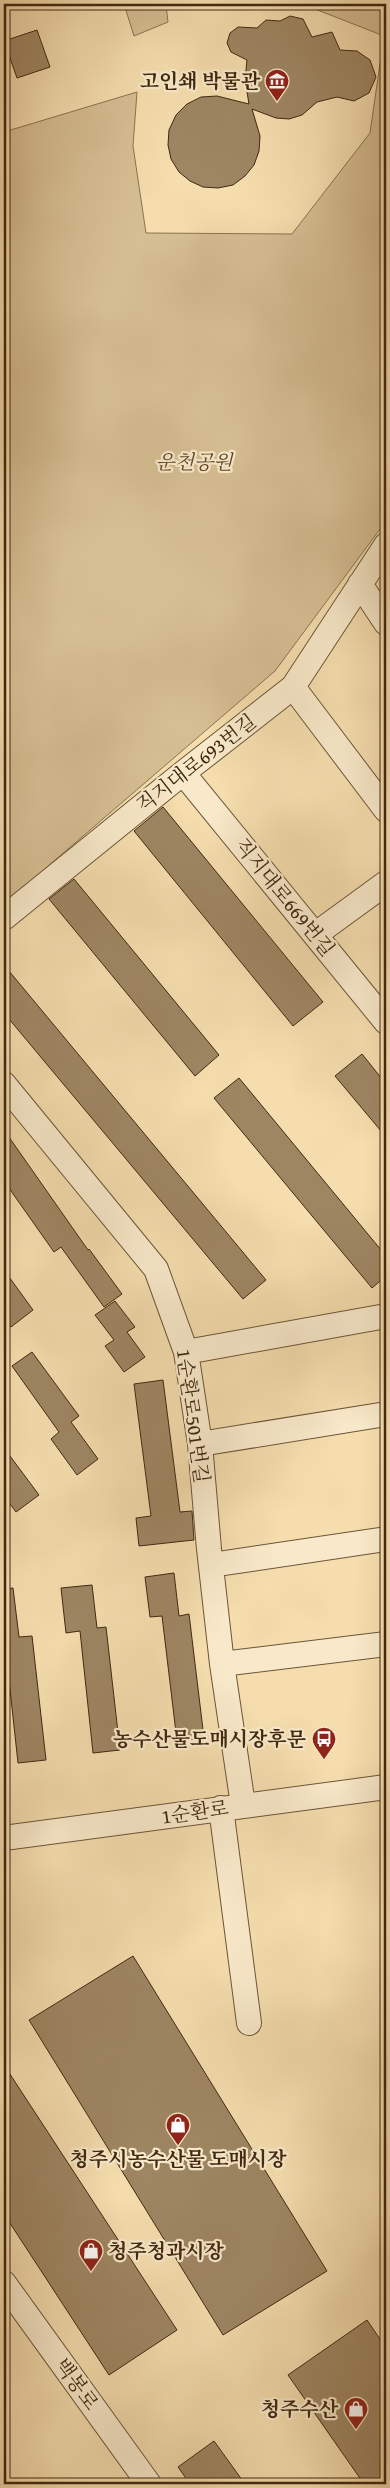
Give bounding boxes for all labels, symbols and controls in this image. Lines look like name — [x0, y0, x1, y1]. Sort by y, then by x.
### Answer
place label: 고인쇄 박물관 — [140, 66, 261, 95]
museum icon: 고인쇄 박물관 — [264, 68, 290, 102]
park label: 운천공원 — [155, 447, 234, 476]
street label: 직지대로693번길 — [130, 707, 262, 819]
street label: 직지대로669번길 — [229, 831, 342, 962]
street label: 1순환로501번길 — [170, 1347, 217, 1485]
place label: 농수산물도매시장후문 — [113, 1724, 306, 1753]
bus stop icon: 농수산물도매시장후문 — [311, 1726, 337, 1760]
street label: 1순환로 — [159, 1792, 230, 1831]
shop icon: 청주시농수산물 도매시장 — [165, 2112, 191, 2146]
place label: 청주시농수산물 도매시장 — [70, 2144, 287, 2173]
place label: 청주청과시장 — [108, 2236, 225, 2265]
shop icon: 청주청과시장 — [78, 2238, 104, 2272]
street label: 백봉로 — [49, 2352, 106, 2416]
place label: 청주수산 — [261, 2394, 339, 2423]
shop icon: 청주수산 — [343, 2396, 369, 2430]

